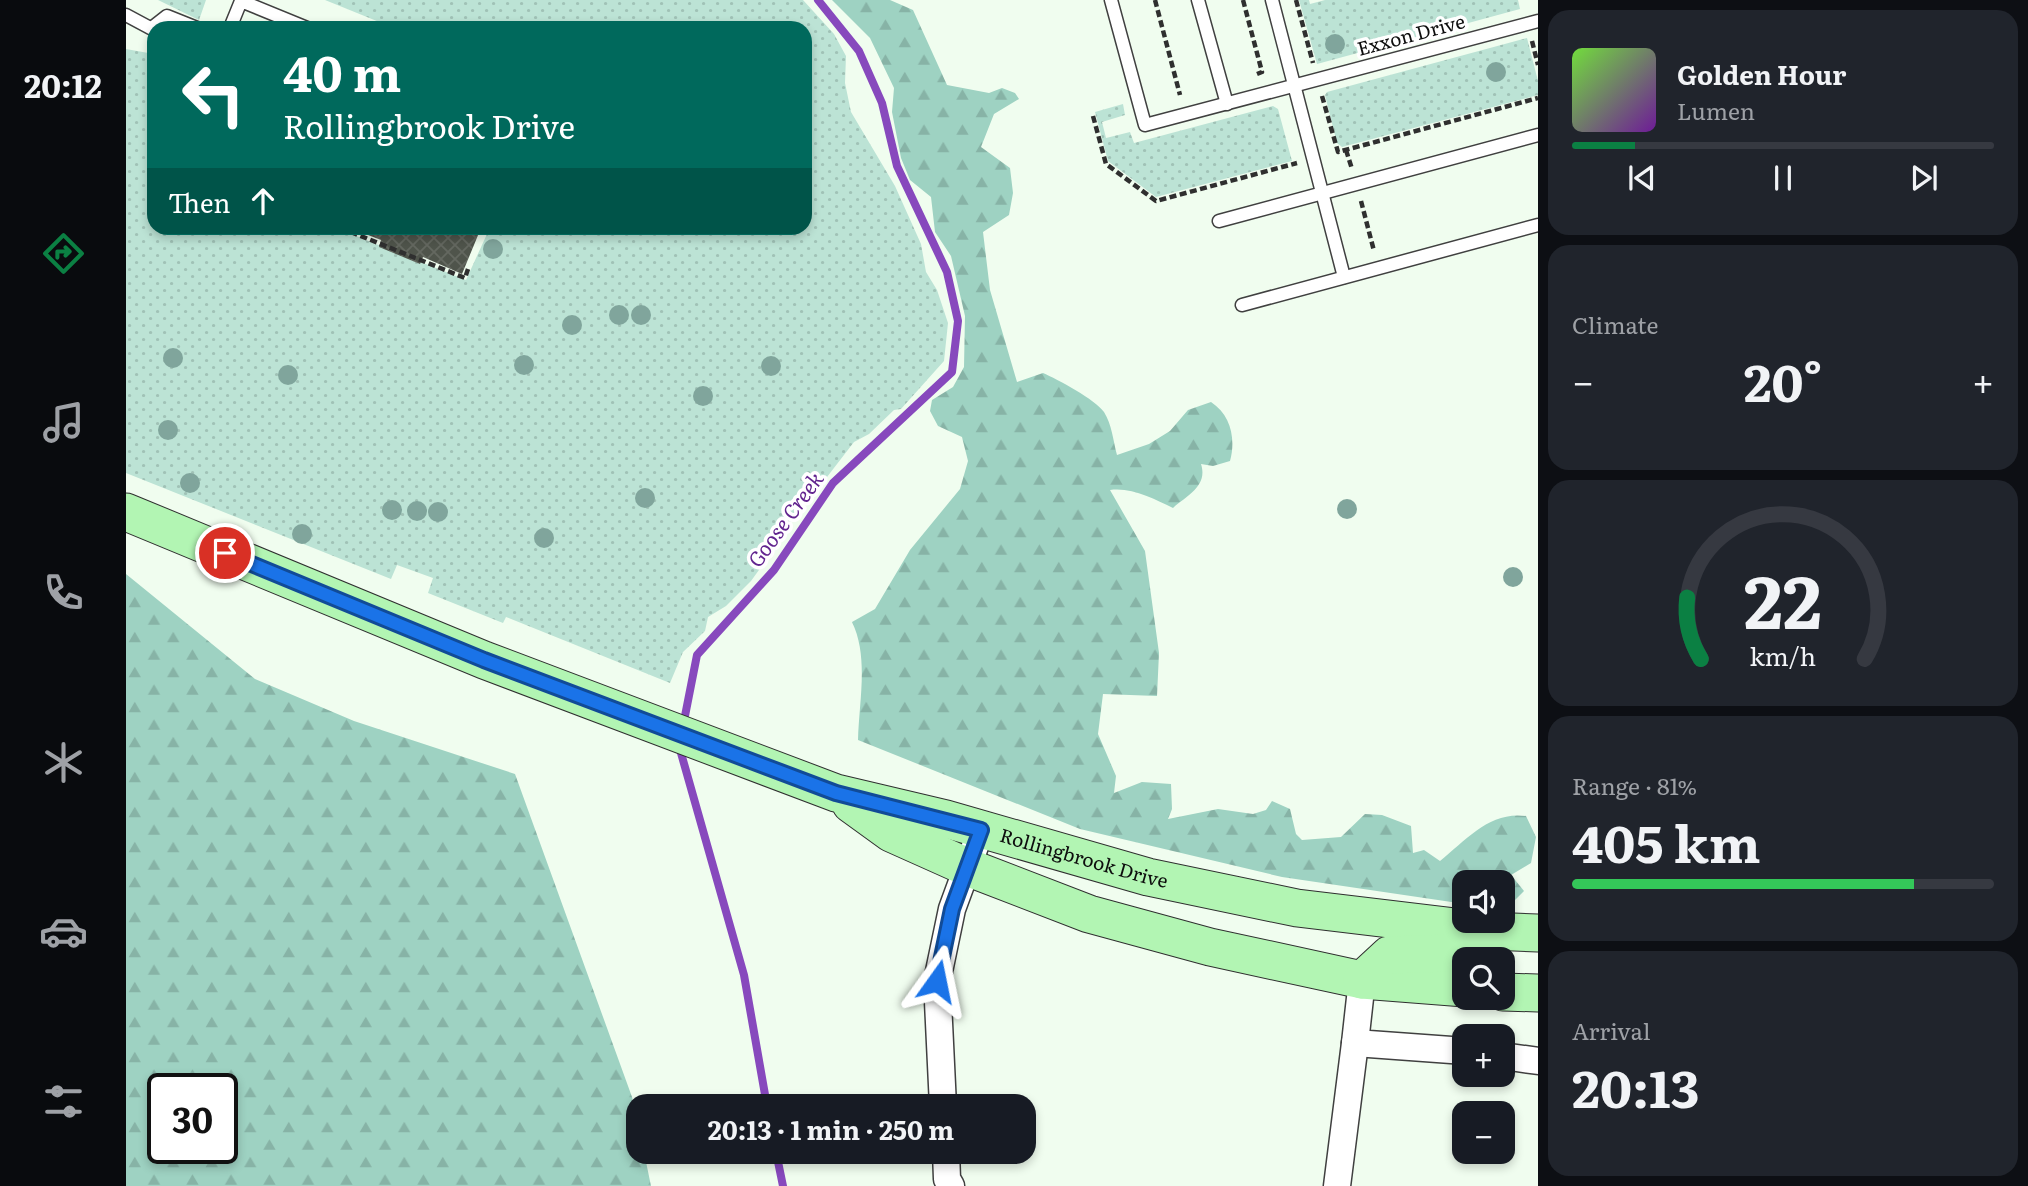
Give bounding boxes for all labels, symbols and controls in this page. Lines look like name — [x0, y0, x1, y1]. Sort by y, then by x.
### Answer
street label: Exxon Drive — [1354, 6, 1468, 62]
text: 40 m — [283, 34, 401, 107]
icon: left — [168, 49, 259, 140]
text: Golden Hour — [1677, 54, 1846, 93]
text: 20:12 — [24, 60, 102, 108]
text: Lumen — [1677, 93, 1755, 127]
text: Rollingbrook Drive — [283, 101, 575, 149]
icon: previous — [1623, 159, 1661, 197]
icon: pause — [1764, 159, 1802, 197]
icon: next — [1905, 159, 1943, 197]
text: Then — [168, 182, 230, 221]
icon: ahead — [244, 182, 282, 220]
icon: directions — [39, 229, 88, 278]
text: Climate — [1572, 307, 1658, 341]
text: 20° — [1744, 341, 1822, 418]
text: − — [1572, 351, 1594, 408]
text: + — [1972, 351, 1994, 408]
icon: music — [39, 398, 88, 447]
water label: Goose Creek — [739, 464, 830, 573]
pin — [195, 523, 255, 583]
icon: arrive — [206, 534, 244, 572]
text: 22 — [1744, 543, 1822, 651]
icon: phone — [39, 568, 88, 617]
text: km/h — [1750, 637, 1816, 674]
icon: climate — [39, 738, 88, 787]
text: Range · 81% — [1572, 768, 1697, 802]
text: 405 km — [1572, 802, 1760, 879]
street label: Rollingbrook Drive — [997, 820, 1171, 894]
map controls — [1452, 870, 1515, 1164]
button: sound — [1452, 870, 1515, 933]
icon: car — [39, 907, 88, 956]
position arrow — [900, 944, 974, 1018]
button: search — [1452, 947, 1515, 1010]
text: Arrival — [1572, 1013, 1651, 1047]
button: + — [1452, 1024, 1515, 1087]
text: 20:13 — [1572, 1047, 1700, 1124]
speed limit sign: 30 — [147, 1073, 238, 1164]
icon: filters — [39, 1077, 88, 1126]
button: − — [1452, 1101, 1515, 1164]
text: 20:13 · 1 min · 250 m — [708, 1109, 954, 1148]

